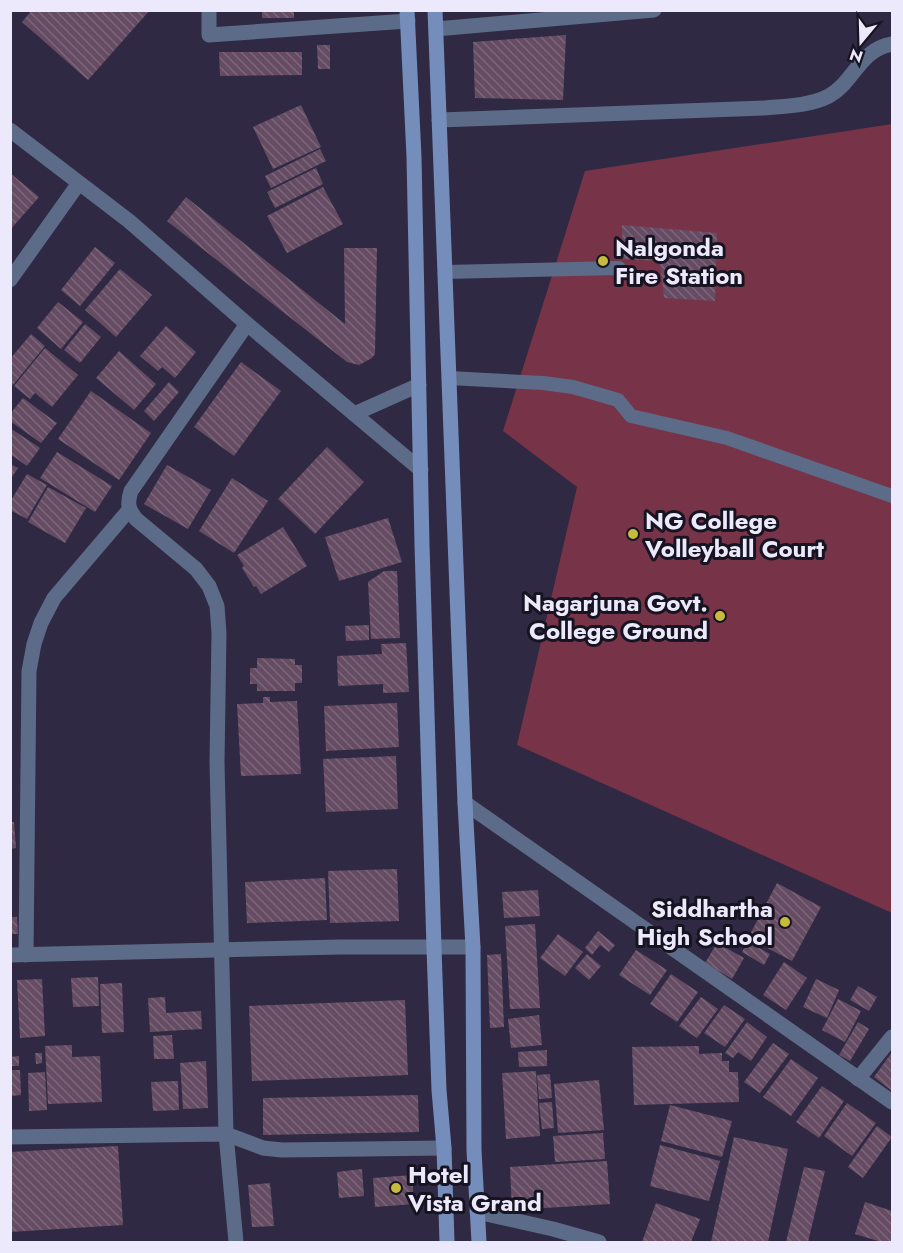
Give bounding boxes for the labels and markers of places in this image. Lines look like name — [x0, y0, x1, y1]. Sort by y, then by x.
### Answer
place label: Nalgonda Fire Station — [615, 230, 743, 293]
marker: Nalgonda Fire Station — [596, 254, 610, 268]
place label: NG College Volleyball Court — [644, 503, 824, 566]
marker: NG College Volleyball Court — [626, 527, 640, 541]
place label: Nagarjuna Govt. College Ground — [523, 585, 708, 648]
marker: Nagarjuna Govt. College Ground — [713, 609, 727, 623]
place label: Siddhartha High School — [637, 891, 773, 954]
marker: Siddhartha High School — [778, 915, 792, 929]
place label: Hotel Vista Grand — [407, 1157, 542, 1220]
marker: Hotel Vista Grand — [389, 1181, 403, 1195]

